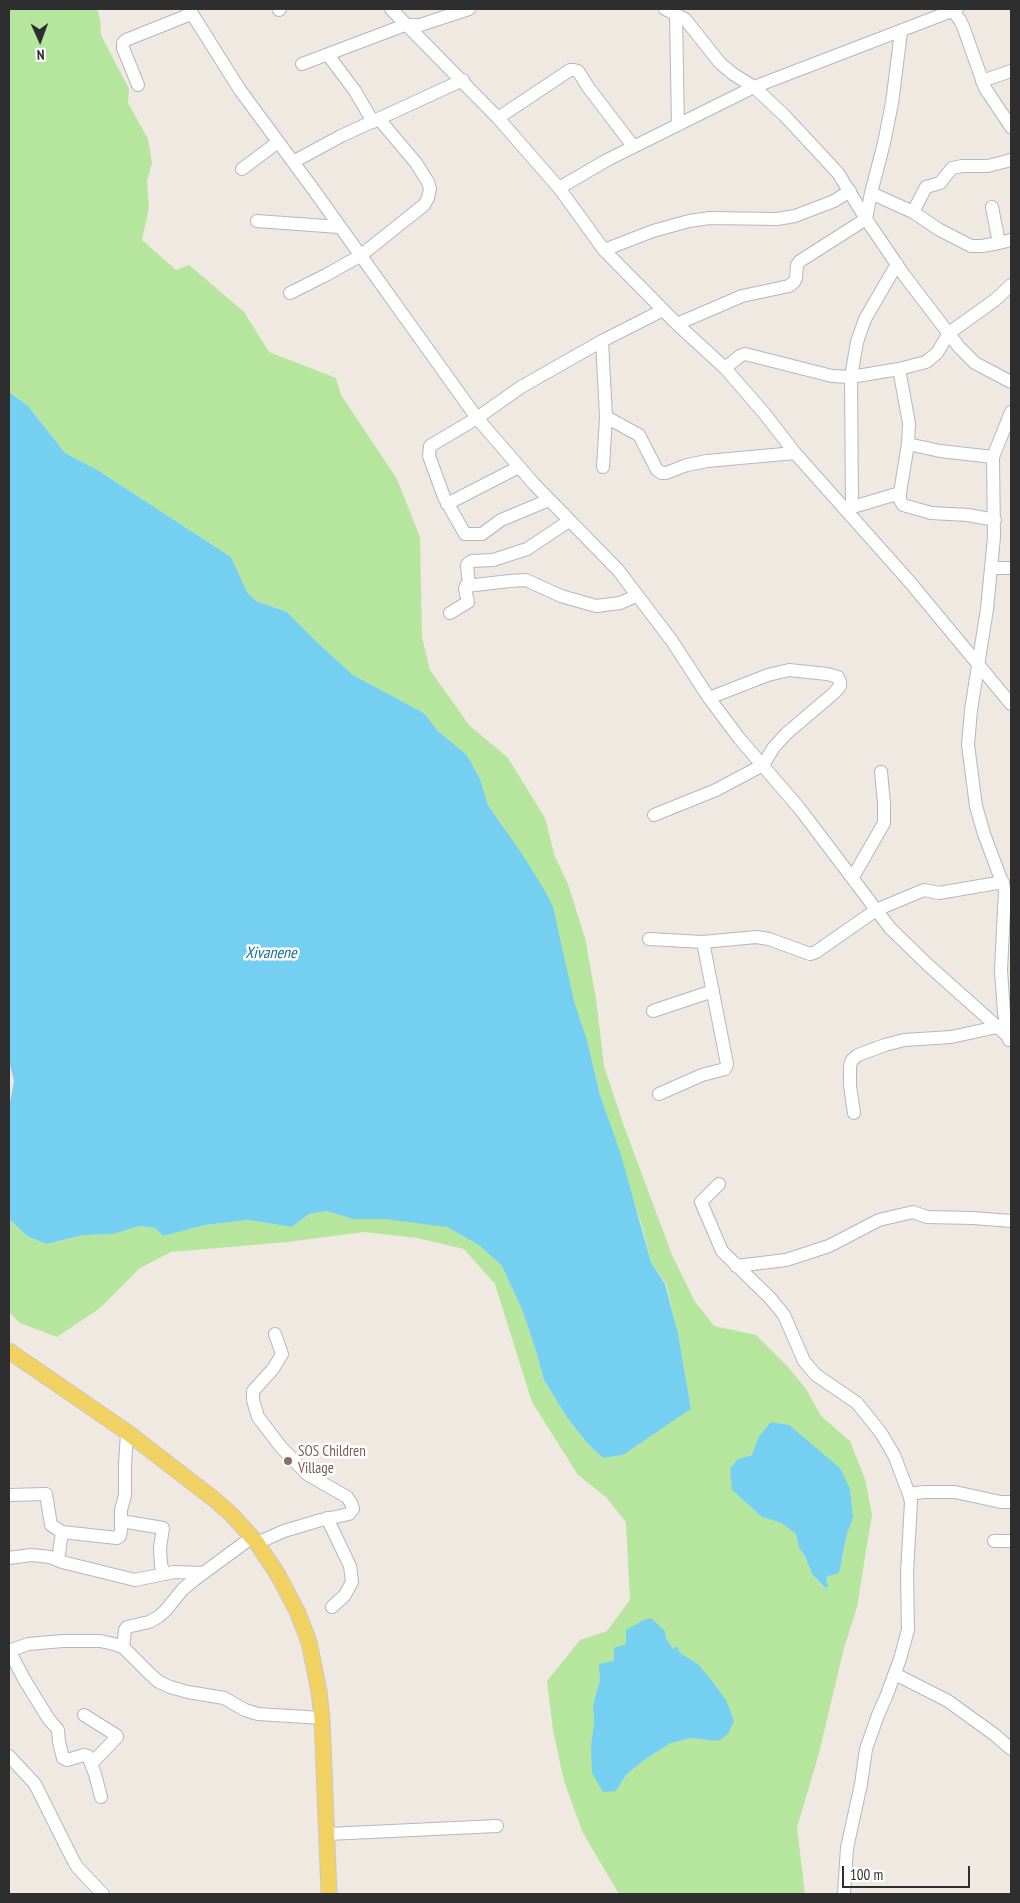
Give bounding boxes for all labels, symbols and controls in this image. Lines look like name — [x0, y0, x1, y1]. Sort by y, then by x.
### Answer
north arrow — [15, 15, 65, 65]
text: N — [36, 46, 45, 64]
water label: Xivanene — [245, 943, 297, 963]
place label: SOS Children Village — [298, 1443, 366, 1478]
marker: SOS Children Village — [282, 1455, 294, 1467]
scale bar — [845, 1856, 972, 1888]
text: 100 m — [850, 1865, 883, 1884]

